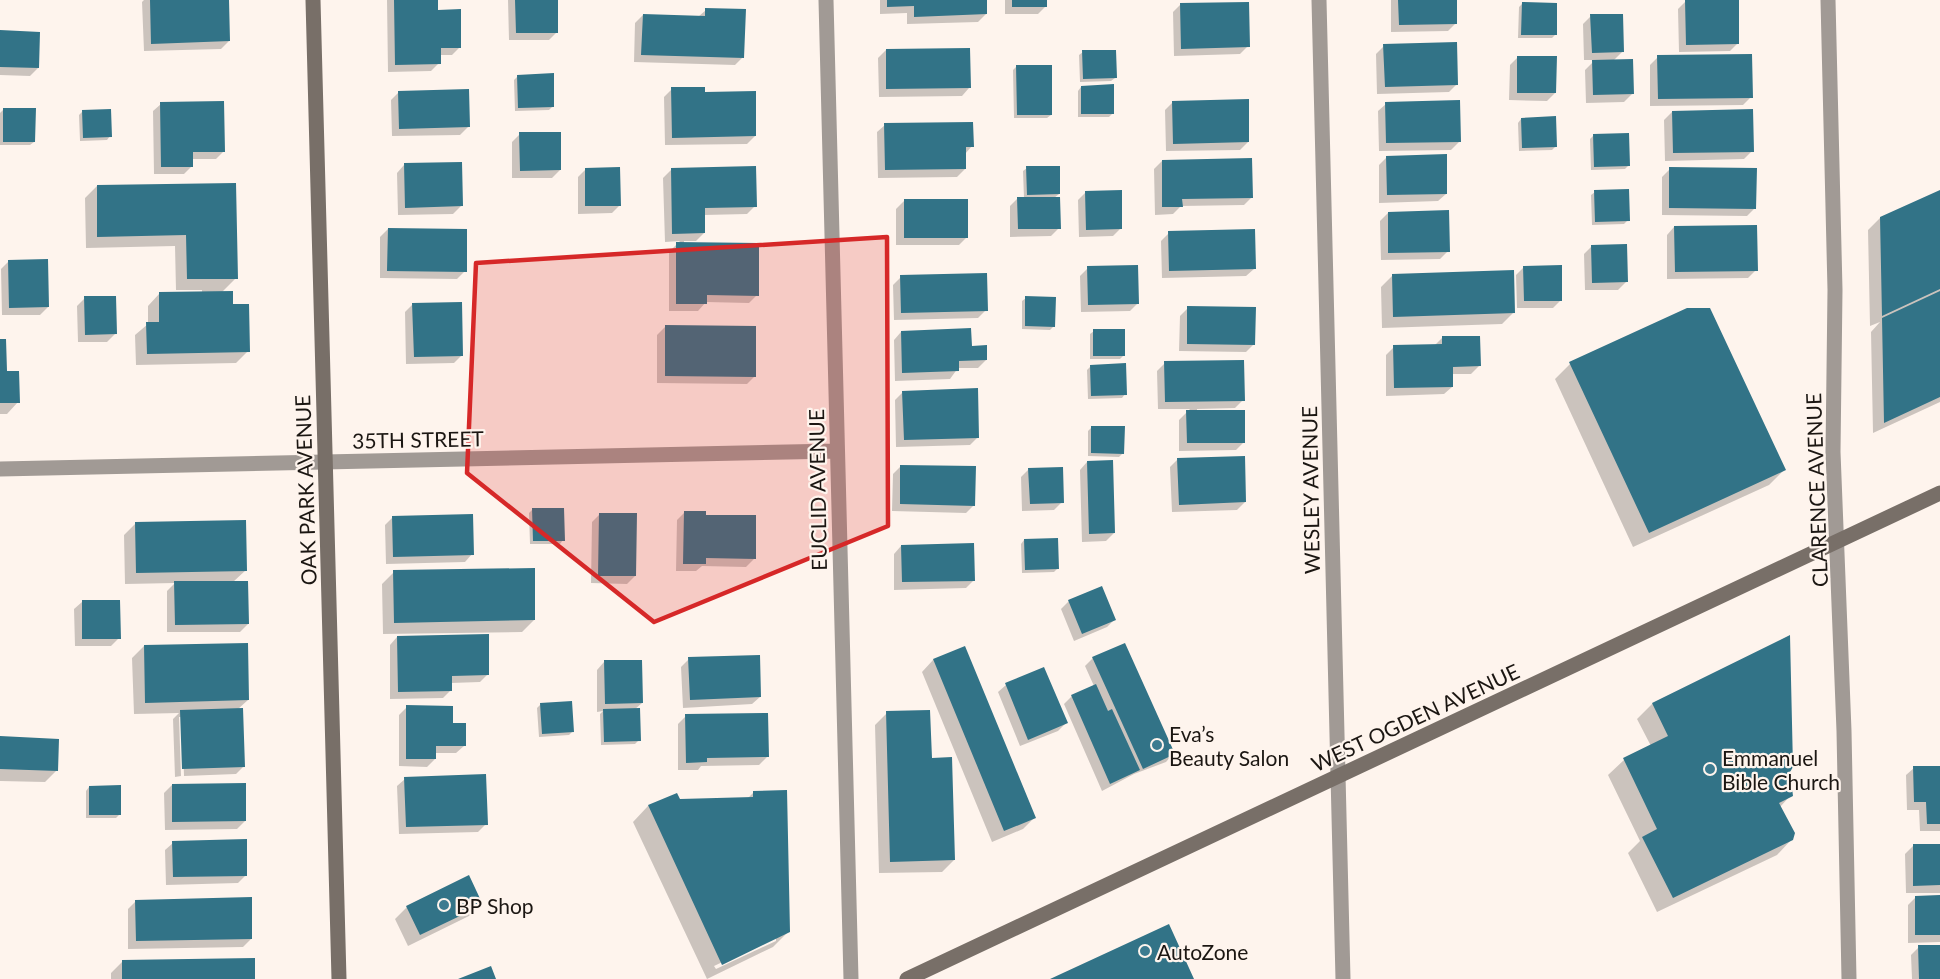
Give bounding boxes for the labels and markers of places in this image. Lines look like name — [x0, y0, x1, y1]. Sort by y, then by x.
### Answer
place label: Eva’s Beauty Salon — [1169, 721, 1289, 770]
marker: Eva’s Beauty Salon — [1150, 738, 1164, 752]
place label: Emmanuel Bible Church — [1722, 745, 1840, 794]
marker: Emmanuel Bible Church — [1703, 762, 1717, 776]
place label: BP Shop — [456, 893, 534, 918]
marker: BP Shop — [437, 898, 451, 912]
place label: AutoZone — [1157, 939, 1248, 964]
marker: AutoZone — [1138, 944, 1152, 958]

